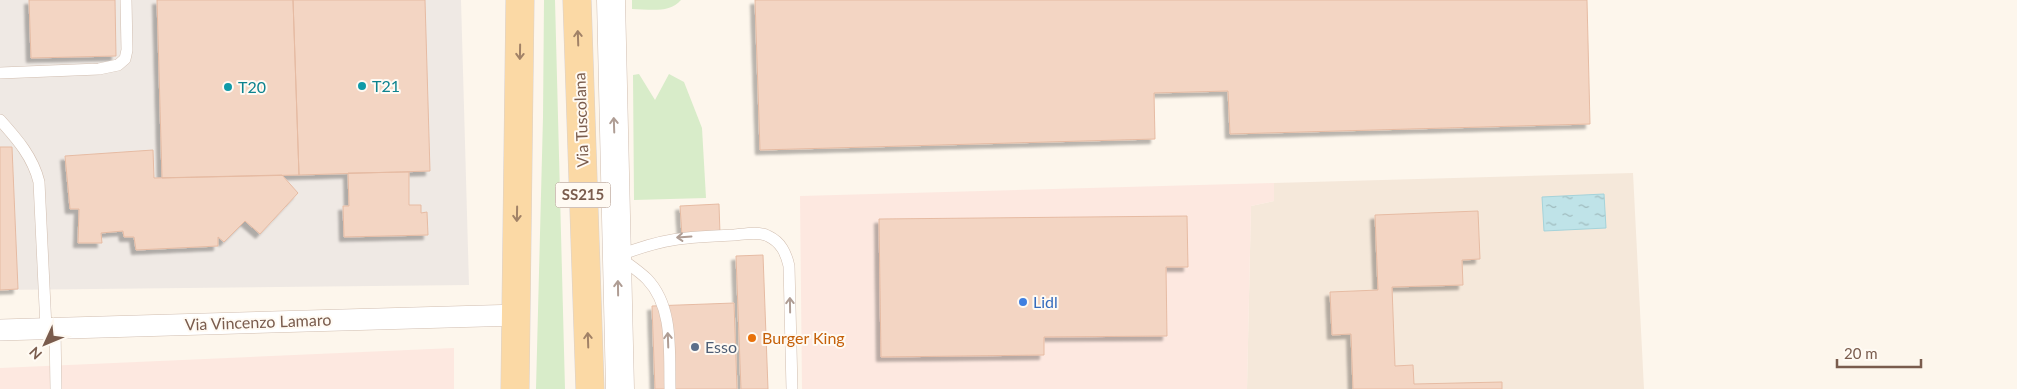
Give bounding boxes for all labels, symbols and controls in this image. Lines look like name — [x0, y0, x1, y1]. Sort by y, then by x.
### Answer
one-way arrow — [573, 30, 583, 46]
one-way arrow — [515, 43, 525, 59]
street label: Via Tuscolana — [569, 72, 592, 168]
place label: T21 — [372, 76, 400, 95]
place label: T20 — [238, 77, 266, 96]
marker: T21 — [356, 80, 368, 92]
marker: T20 — [222, 81, 234, 93]
one-way arrow — [609, 118, 619, 134]
road number: SS215 — [556, 182, 610, 208]
one-way arrow — [512, 206, 522, 222]
one-way arrow — [676, 232, 692, 242]
one-way arrow — [613, 280, 623, 296]
place label: Lidl — [1033, 292, 1058, 311]
marker: Lidl — [1017, 296, 1029, 308]
one-way arrow — [785, 298, 795, 314]
street label: Via Vincenzo Lamaro — [184, 309, 332, 334]
north arrow — [20, 319, 70, 369]
place label: Burger King — [762, 328, 845, 347]
marker: Burger King — [746, 332, 758, 344]
one-way arrow — [584, 333, 593, 349]
one-way arrow — [664, 333, 673, 349]
scale bar — [1837, 336, 1921, 368]
place label: Esso — [705, 337, 737, 356]
marker: Esso — [689, 341, 701, 353]
text: N — [25, 344, 45, 363]
text: 20 m — [1844, 344, 1878, 362]

